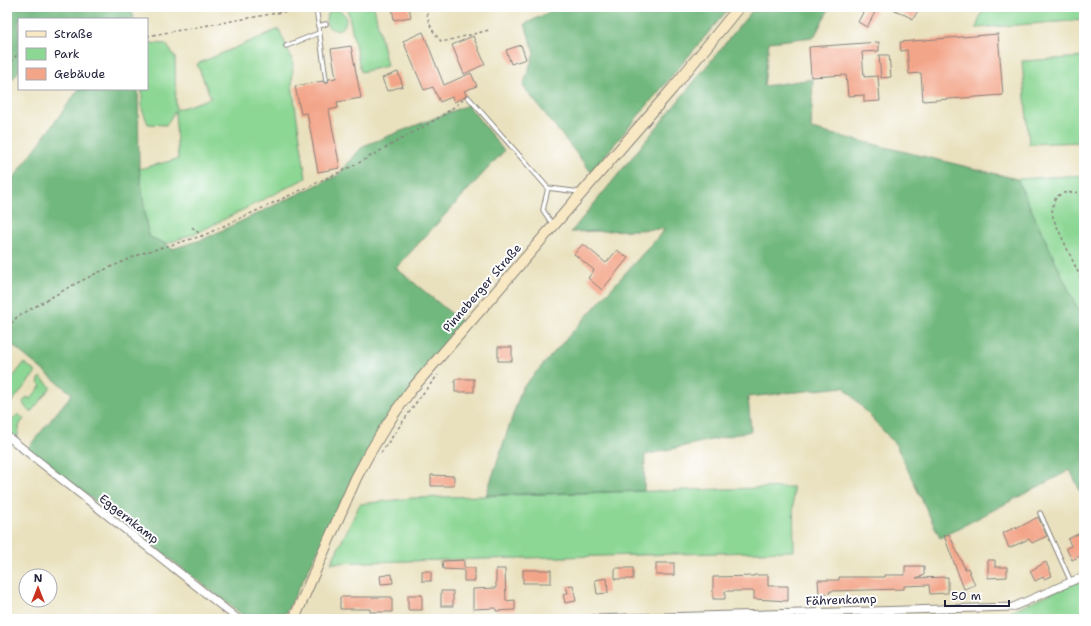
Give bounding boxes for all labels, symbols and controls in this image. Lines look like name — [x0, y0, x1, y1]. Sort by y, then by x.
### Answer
legend — [18, 18, 148, 90]
text: Straße — [54, 26, 93, 42]
text: Park — [54, 46, 80, 62]
text: Gebäude — [54, 66, 105, 82]
street label: Pinneberger Straße — [439, 240, 525, 336]
street label: Eggernkamp — [96, 491, 162, 548]
north arrow — [18, 568, 58, 608]
text: N — [34, 571, 43, 586]
scale bar — [945, 582, 1009, 608]
text: 50 m — [951, 588, 981, 604]
street label: Fährenkamp — [805, 591, 877, 609]

